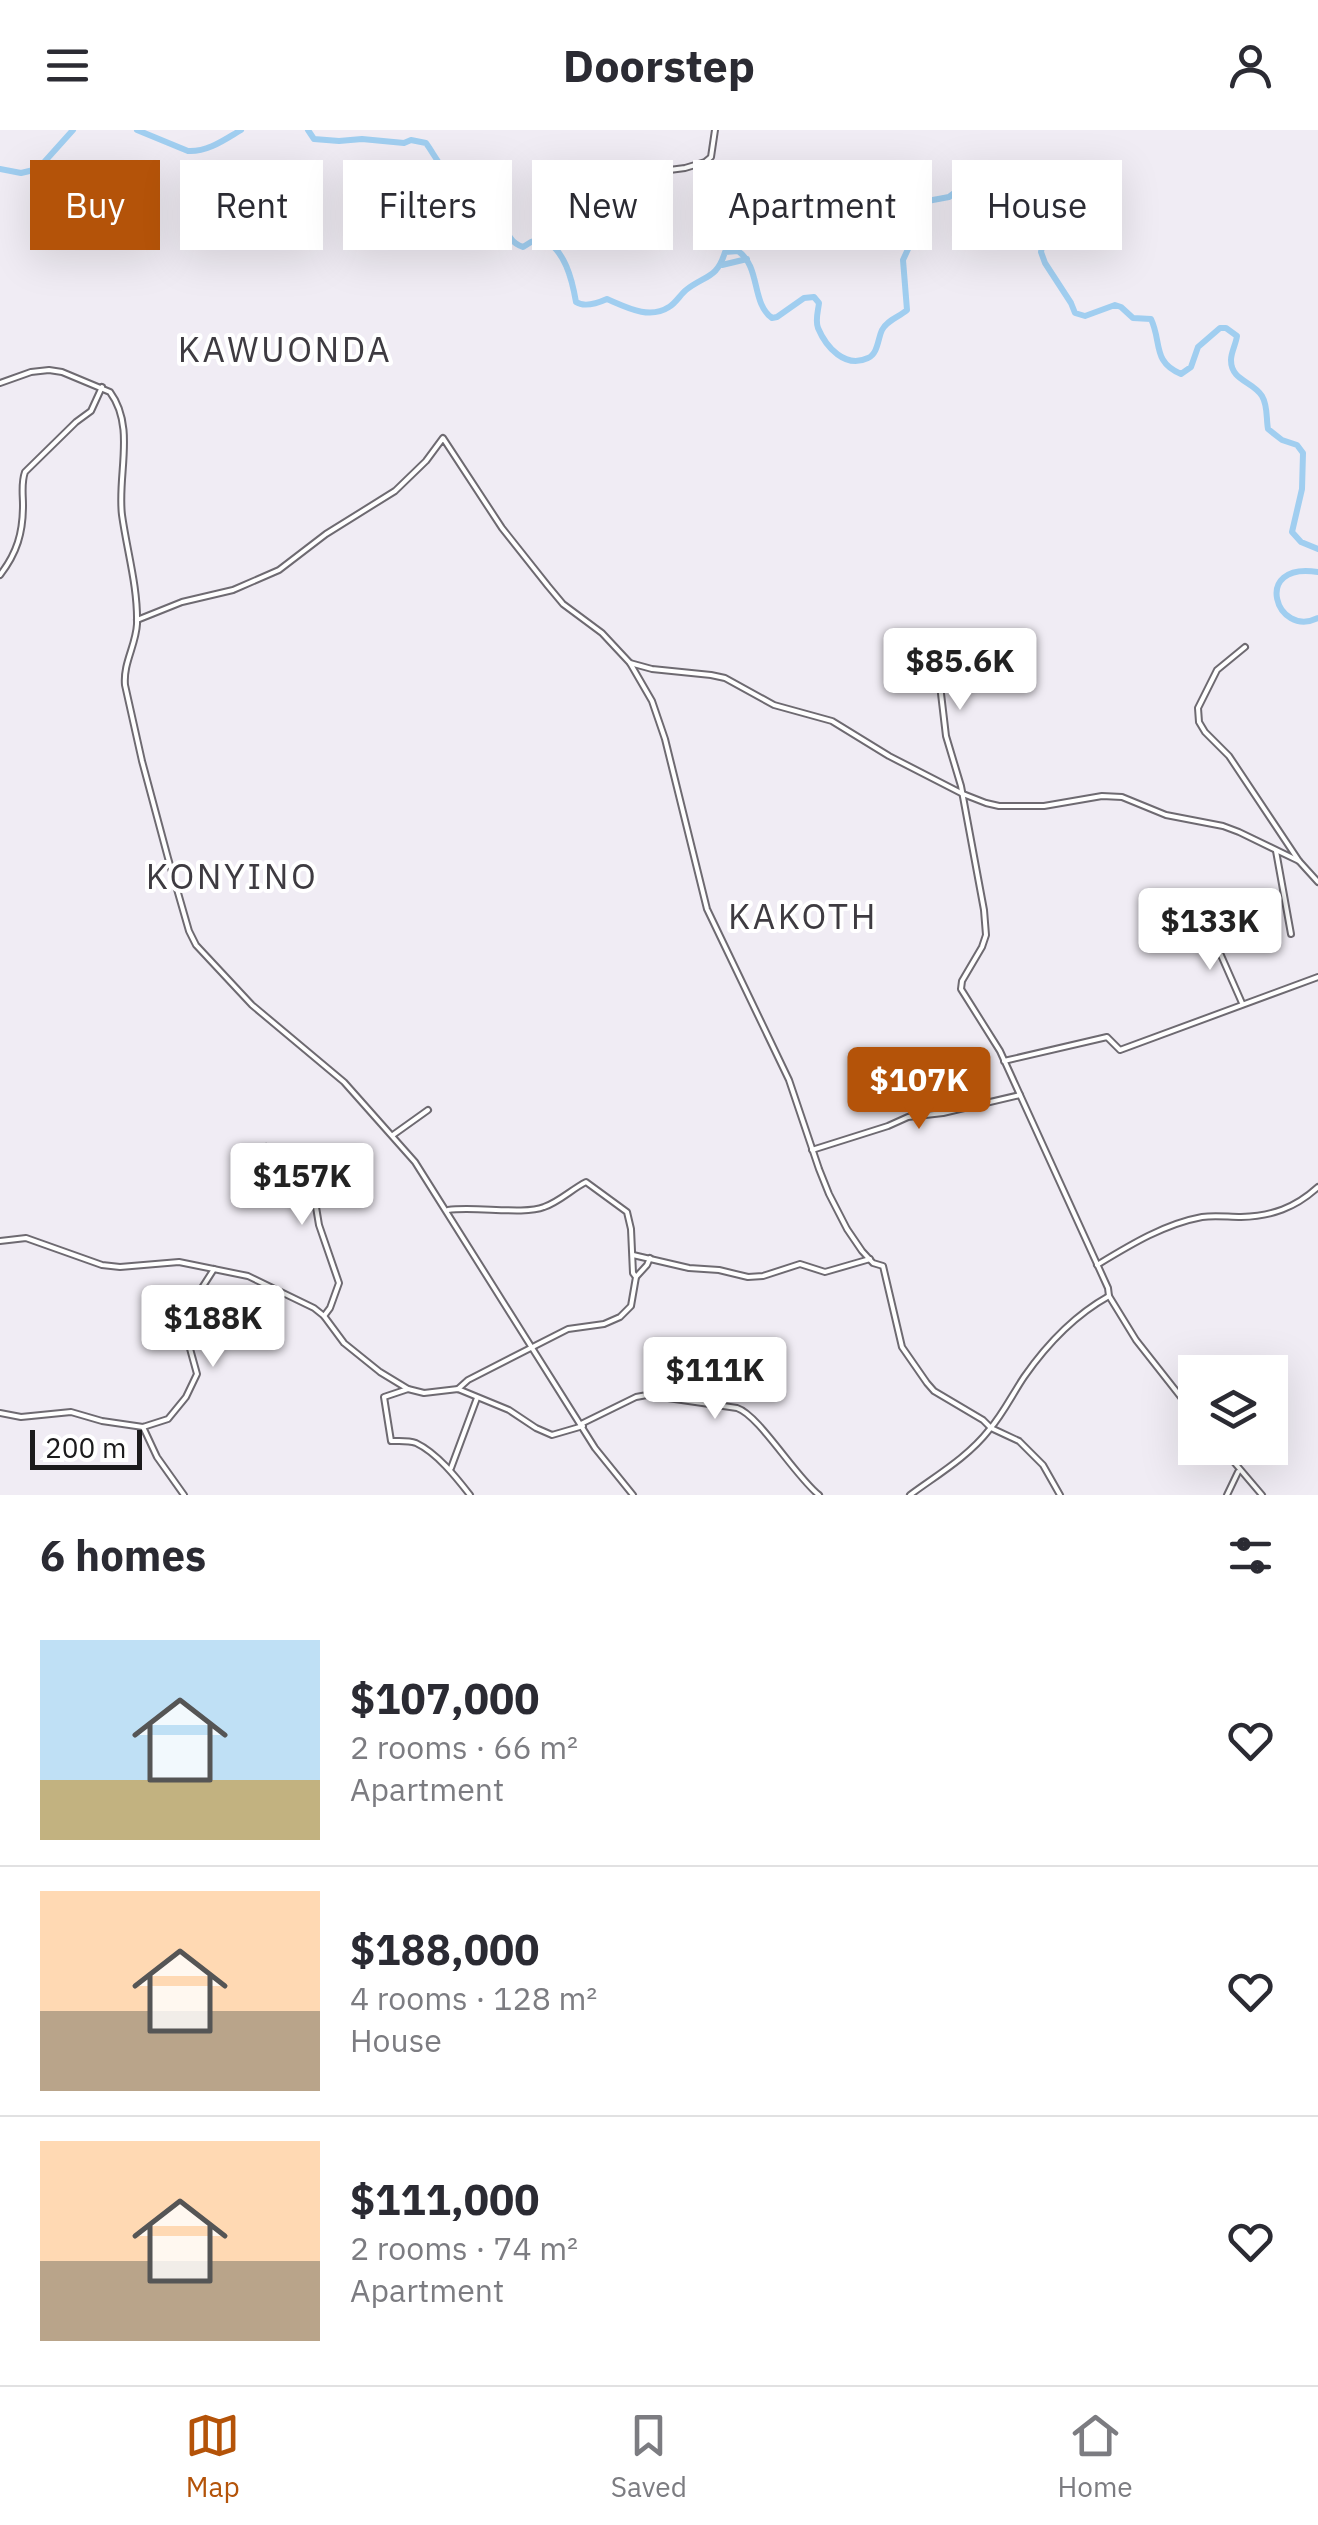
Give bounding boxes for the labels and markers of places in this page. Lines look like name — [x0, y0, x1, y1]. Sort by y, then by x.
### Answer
pin: $85.6K — [879, 628, 1041, 713]
pin: $133K — [1140, 888, 1280, 973]
pin: $107K — [849, 1047, 989, 1132]
pin: $157K — [232, 1143, 372, 1228]
pin: $188K — [143, 1285, 283, 1370]
pin: $111K — [645, 1337, 785, 1422]

